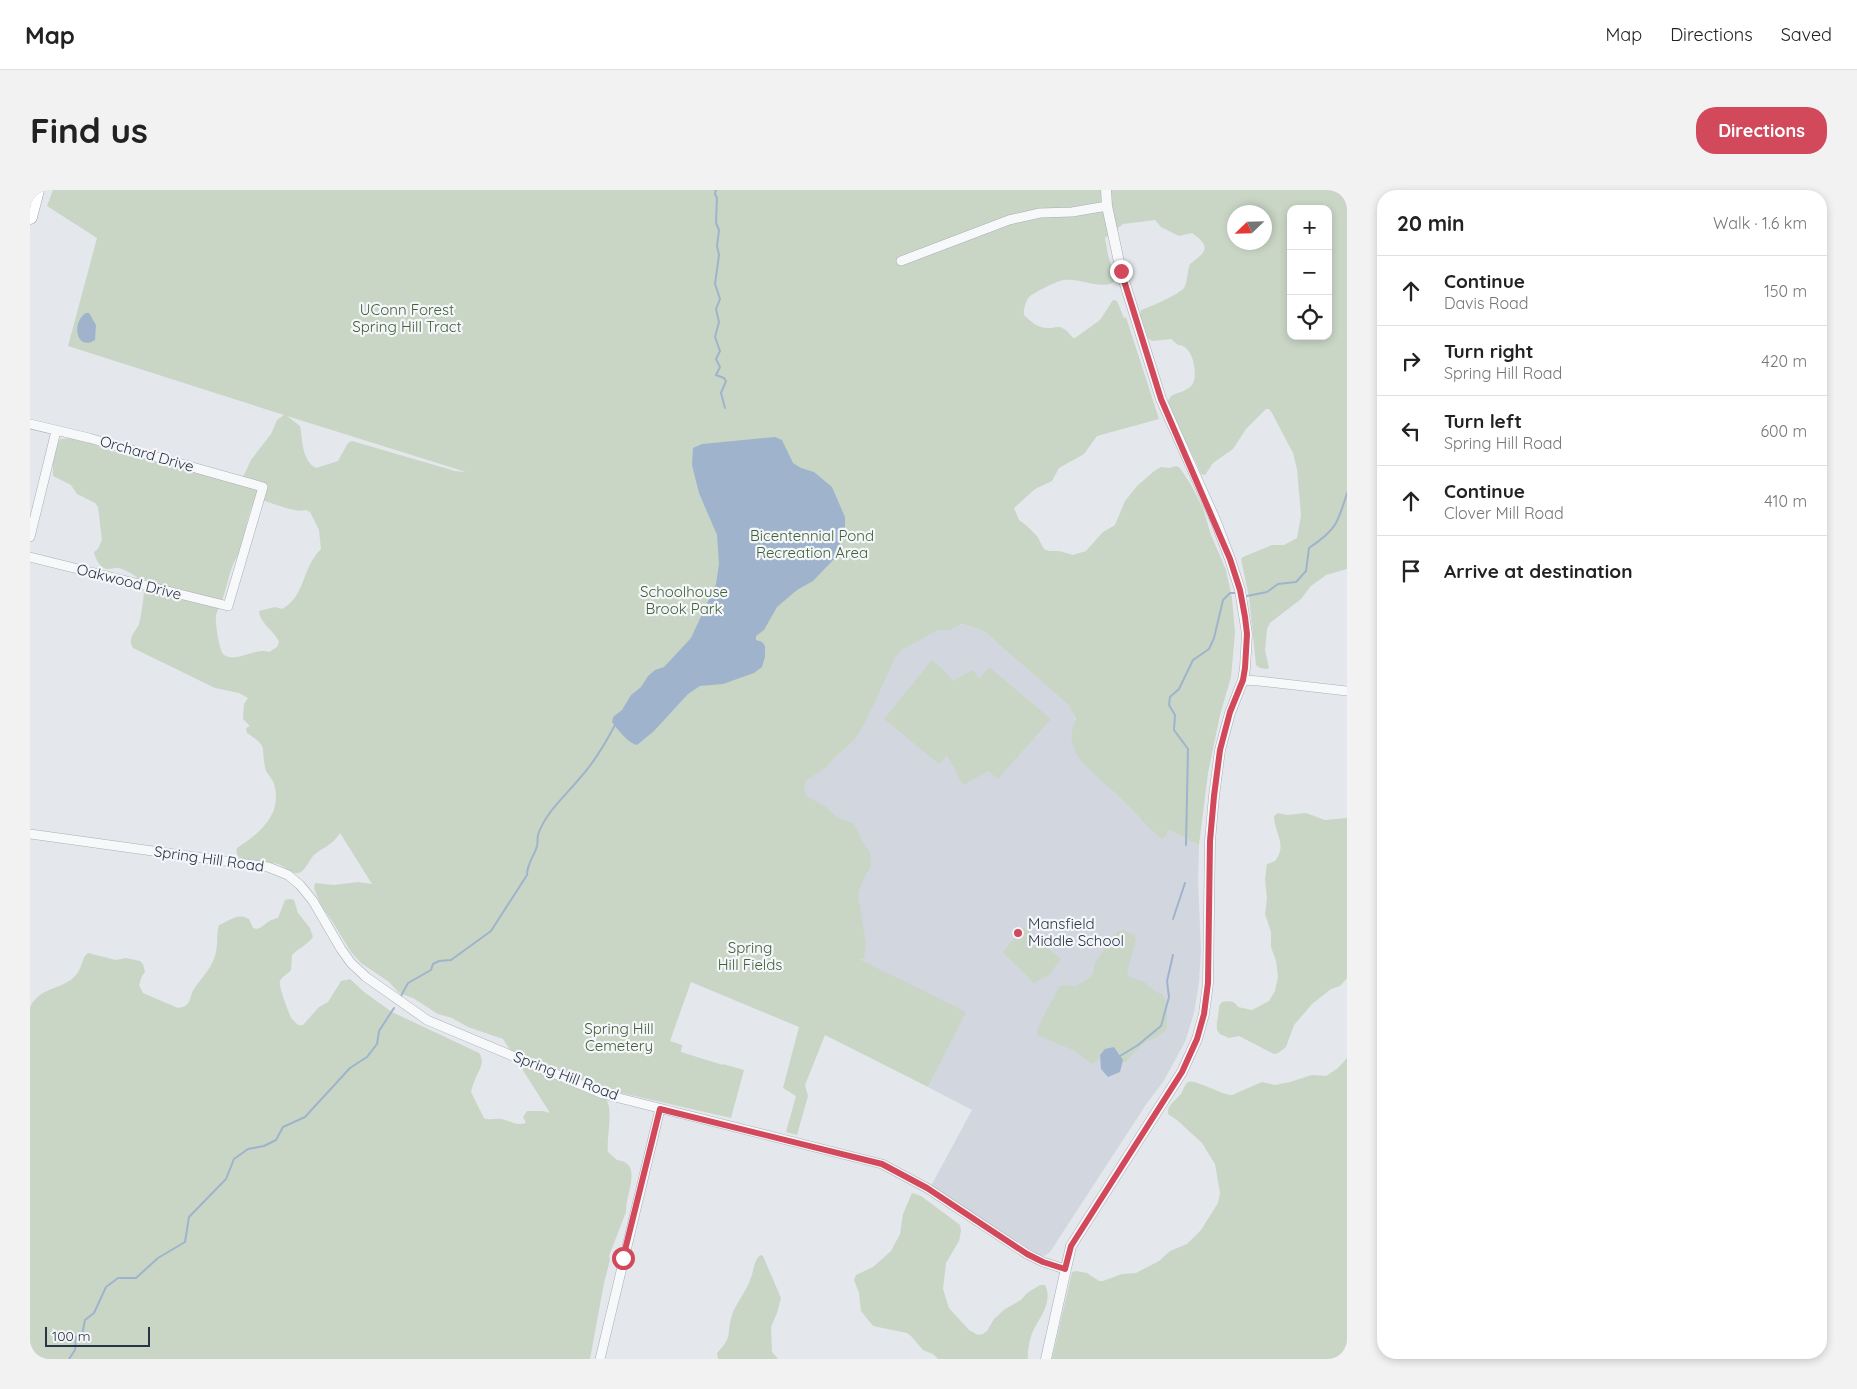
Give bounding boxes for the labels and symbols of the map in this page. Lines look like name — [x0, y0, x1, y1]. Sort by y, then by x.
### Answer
north arrow — [1227, 205, 1272, 250]
route end — [1110, 260, 1133, 283]
park label: UConn Forest Spring Hill Tract — [352, 300, 462, 336]
street label: Orchard Drive — [98, 431, 196, 476]
park label: Bicentennial Pond Recreation Area — [750, 526, 874, 562]
street label: Oakwood Drive — [75, 559, 183, 604]
park label: Schoolhouse Brook Park — [640, 582, 728, 618]
street label: Spring Hill Road — [153, 841, 265, 876]
place label: Mansfield Middle School — [1028, 914, 1124, 950]
marker: Mansfield Middle School — [1012, 927, 1024, 939]
park label: Spring Hill Fields — [718, 938, 782, 974]
park label: Spring Hill Cemetery — [584, 1019, 654, 1055]
street label: Spring Hill Road — [511, 1047, 621, 1104]
route start — [612, 1247, 635, 1270]
scale bar — [45, 1324, 150, 1347]

